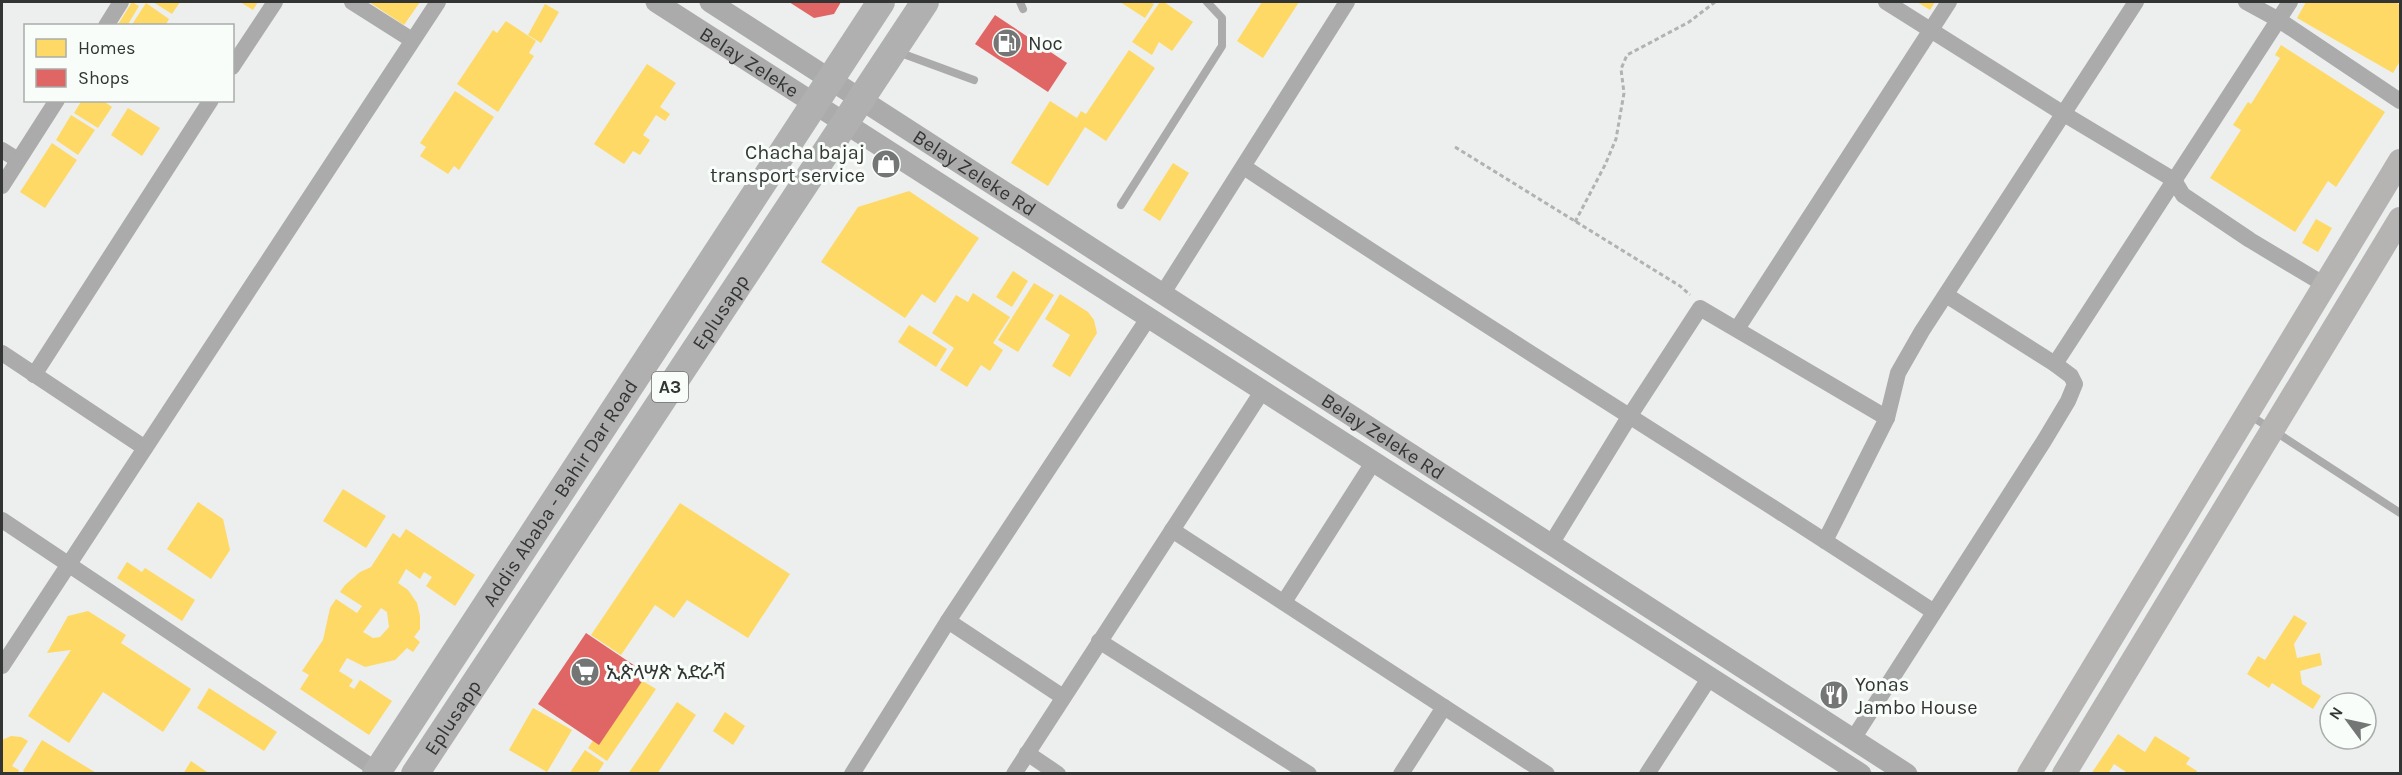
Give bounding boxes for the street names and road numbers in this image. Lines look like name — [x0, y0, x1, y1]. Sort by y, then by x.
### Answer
street label: Belay Zeleke — [696, 22, 803, 102]
street label: Belay Zeleke Rd — [909, 125, 1041, 221]
street label: Eplusapp — [687, 270, 754, 354]
road number: A3 — [652, 372, 688, 402]
street label: Addis Ababa - Bahir Dar Road — [478, 375, 642, 610]
street label: Belay Zeleke Rd — [1317, 388, 1449, 484]
street label: Eplusapp — [419, 675, 486, 759]

